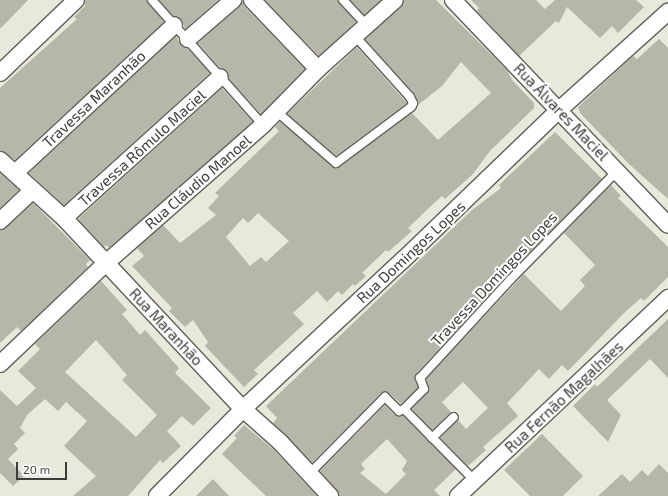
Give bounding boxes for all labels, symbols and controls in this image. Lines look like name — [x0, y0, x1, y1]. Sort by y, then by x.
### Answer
street label: Travessa Maranhão — [39, 47, 149, 151]
street label: Rua Álvares Maciel — [510, 59, 612, 165]
street label: Travessa Rômulo Maciel — [75, 86, 209, 210]
street label: Rua Cláudio Manoel — [141, 131, 255, 233]
street label: Rua Domingos Lopes — [353, 197, 469, 307]
street label: Travessa Domingos Lopes — [427, 208, 561, 350]
street label: Rua Maranhão — [126, 285, 206, 369]
street label: Rua Fernão Magalhães — [501, 338, 627, 456]
scale bar — [18, 454, 69, 480]
text: 20 m — [23, 462, 50, 476]

